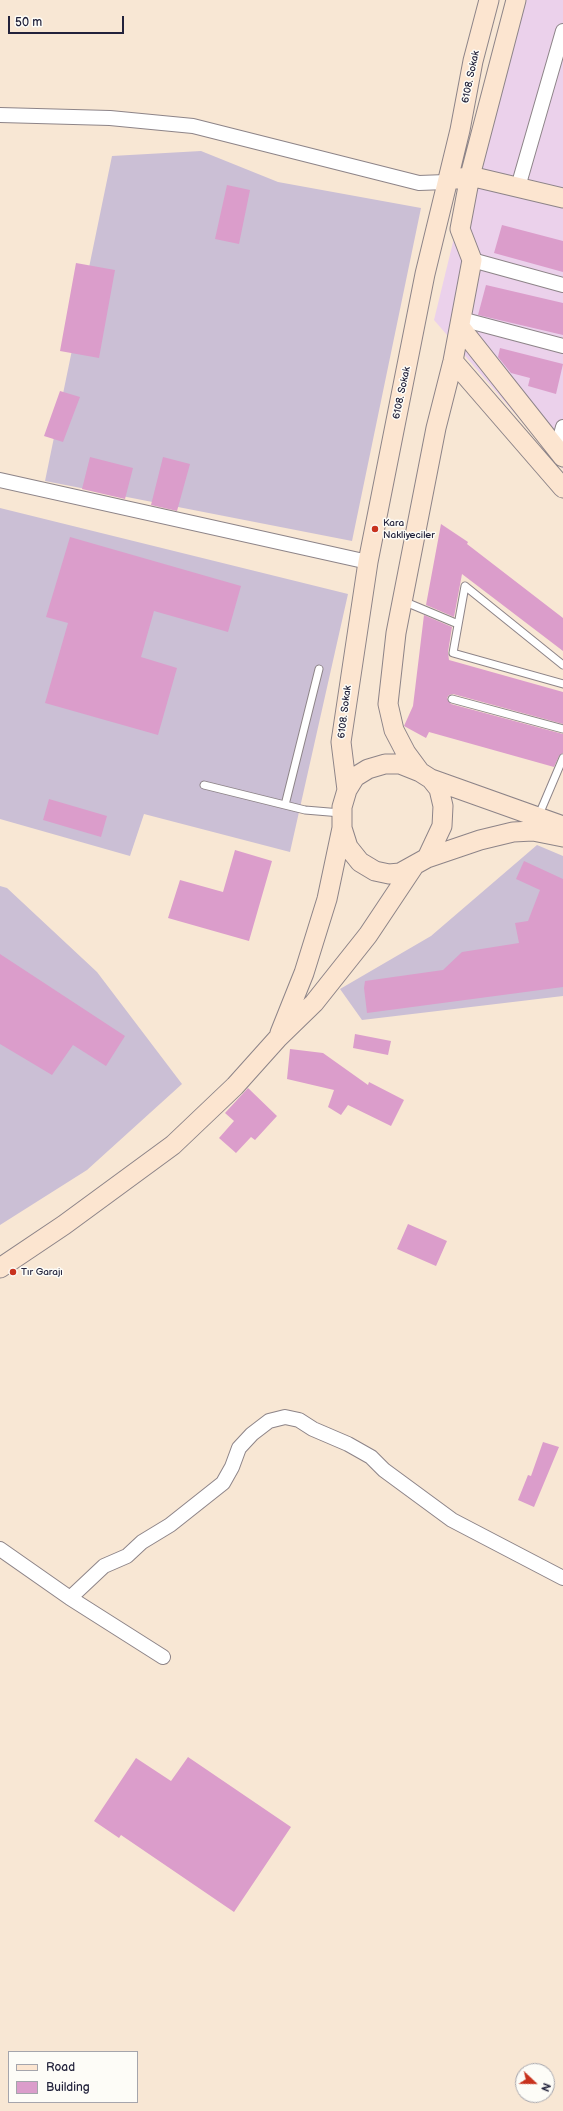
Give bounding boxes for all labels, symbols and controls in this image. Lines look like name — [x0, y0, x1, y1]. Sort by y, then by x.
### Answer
scale bar — [10, 8, 126, 34]
text: 50 m — [15, 15, 42, 30]
street label: 6108. Sokak — [460, 50, 482, 104]
street label: 6108. Sokak — [391, 366, 413, 420]
place label: Kara Nakliyeciler — [383, 517, 435, 540]
marker: Kara Nakliyeciler — [370, 524, 380, 534]
street label: 6108. Sokak — [336, 685, 354, 739]
place label: Tır Garajı — [21, 1266, 63, 1278]
marker: Tır Garajı — [8, 1267, 18, 1277]
legend — [8, 2051, 138, 2103]
text: Road — [46, 2060, 75, 2075]
north arrow — [515, 2063, 555, 2103]
text: Building — [46, 2080, 90, 2095]
text: N — [538, 2081, 553, 2094]

